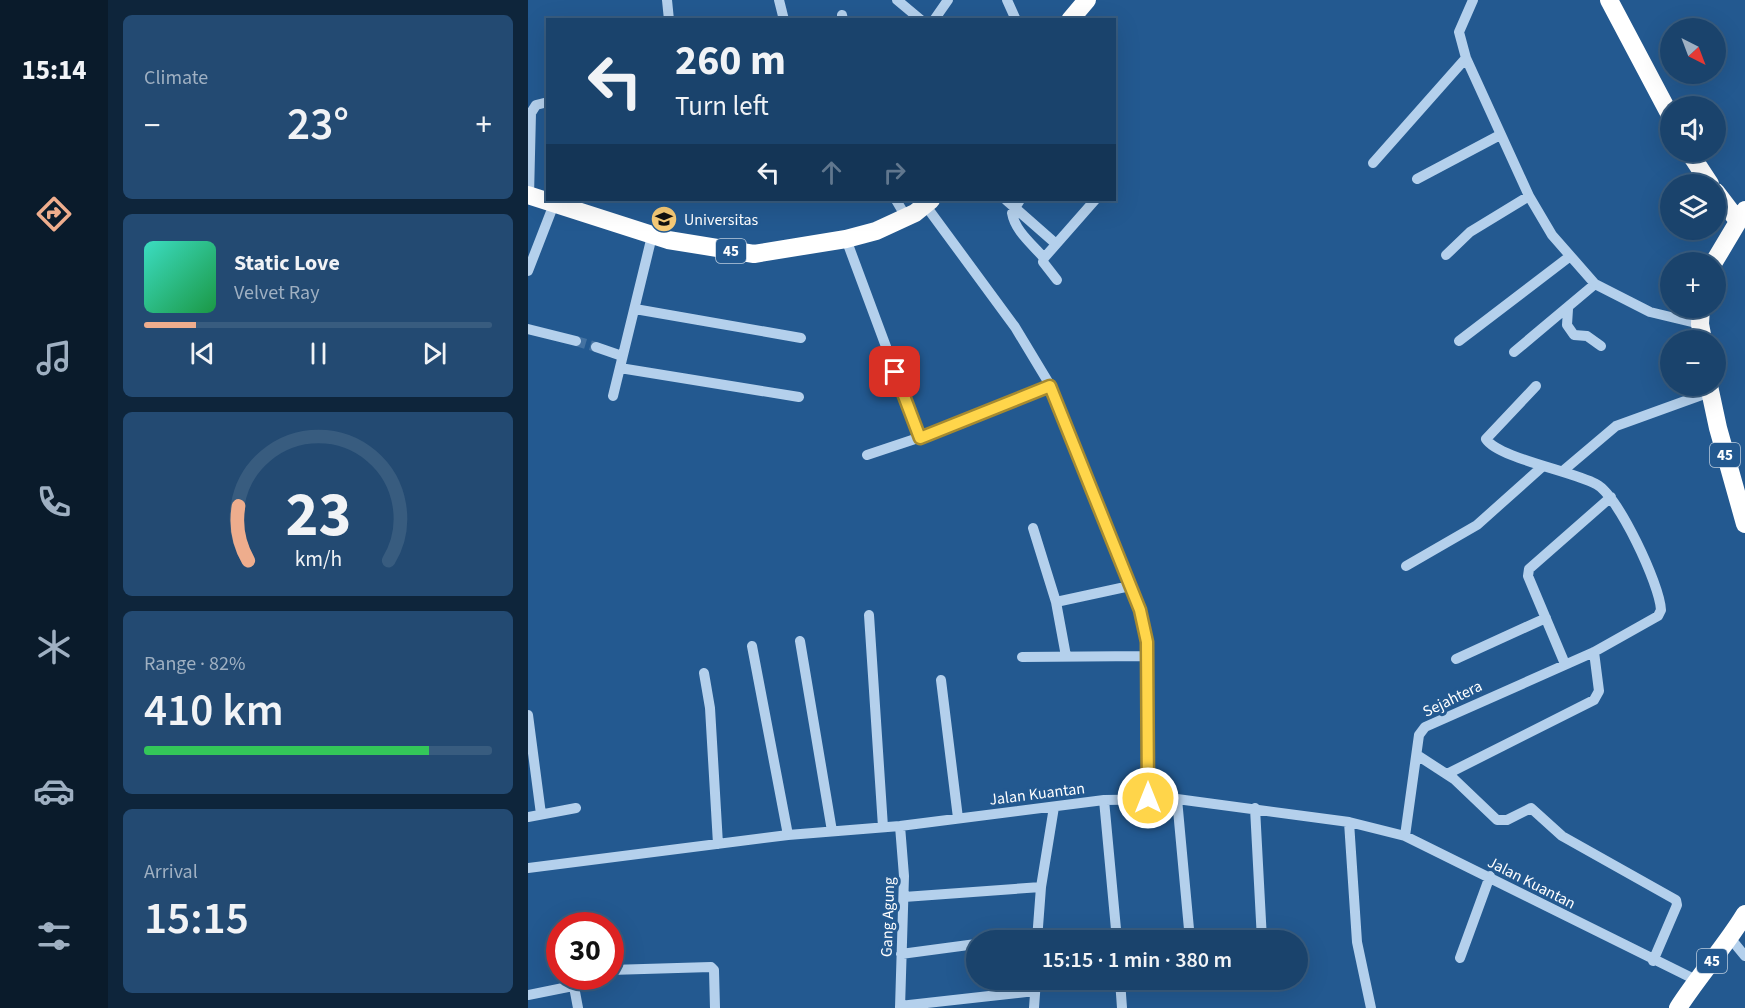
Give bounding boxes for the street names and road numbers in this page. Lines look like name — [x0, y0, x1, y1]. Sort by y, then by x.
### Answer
road number: 45 — [716, 239, 746, 263]
road number: 45 — [1710, 443, 1740, 467]
street label: Sejahtera — [1419, 675, 1486, 723]
street label: Jalan Kuantan — [988, 777, 1086, 811]
street label: Jalan Kuantan — [1484, 851, 1579, 915]
street label: Gang Agung — [876, 877, 900, 958]
road number: 45 — [1697, 949, 1727, 973]

